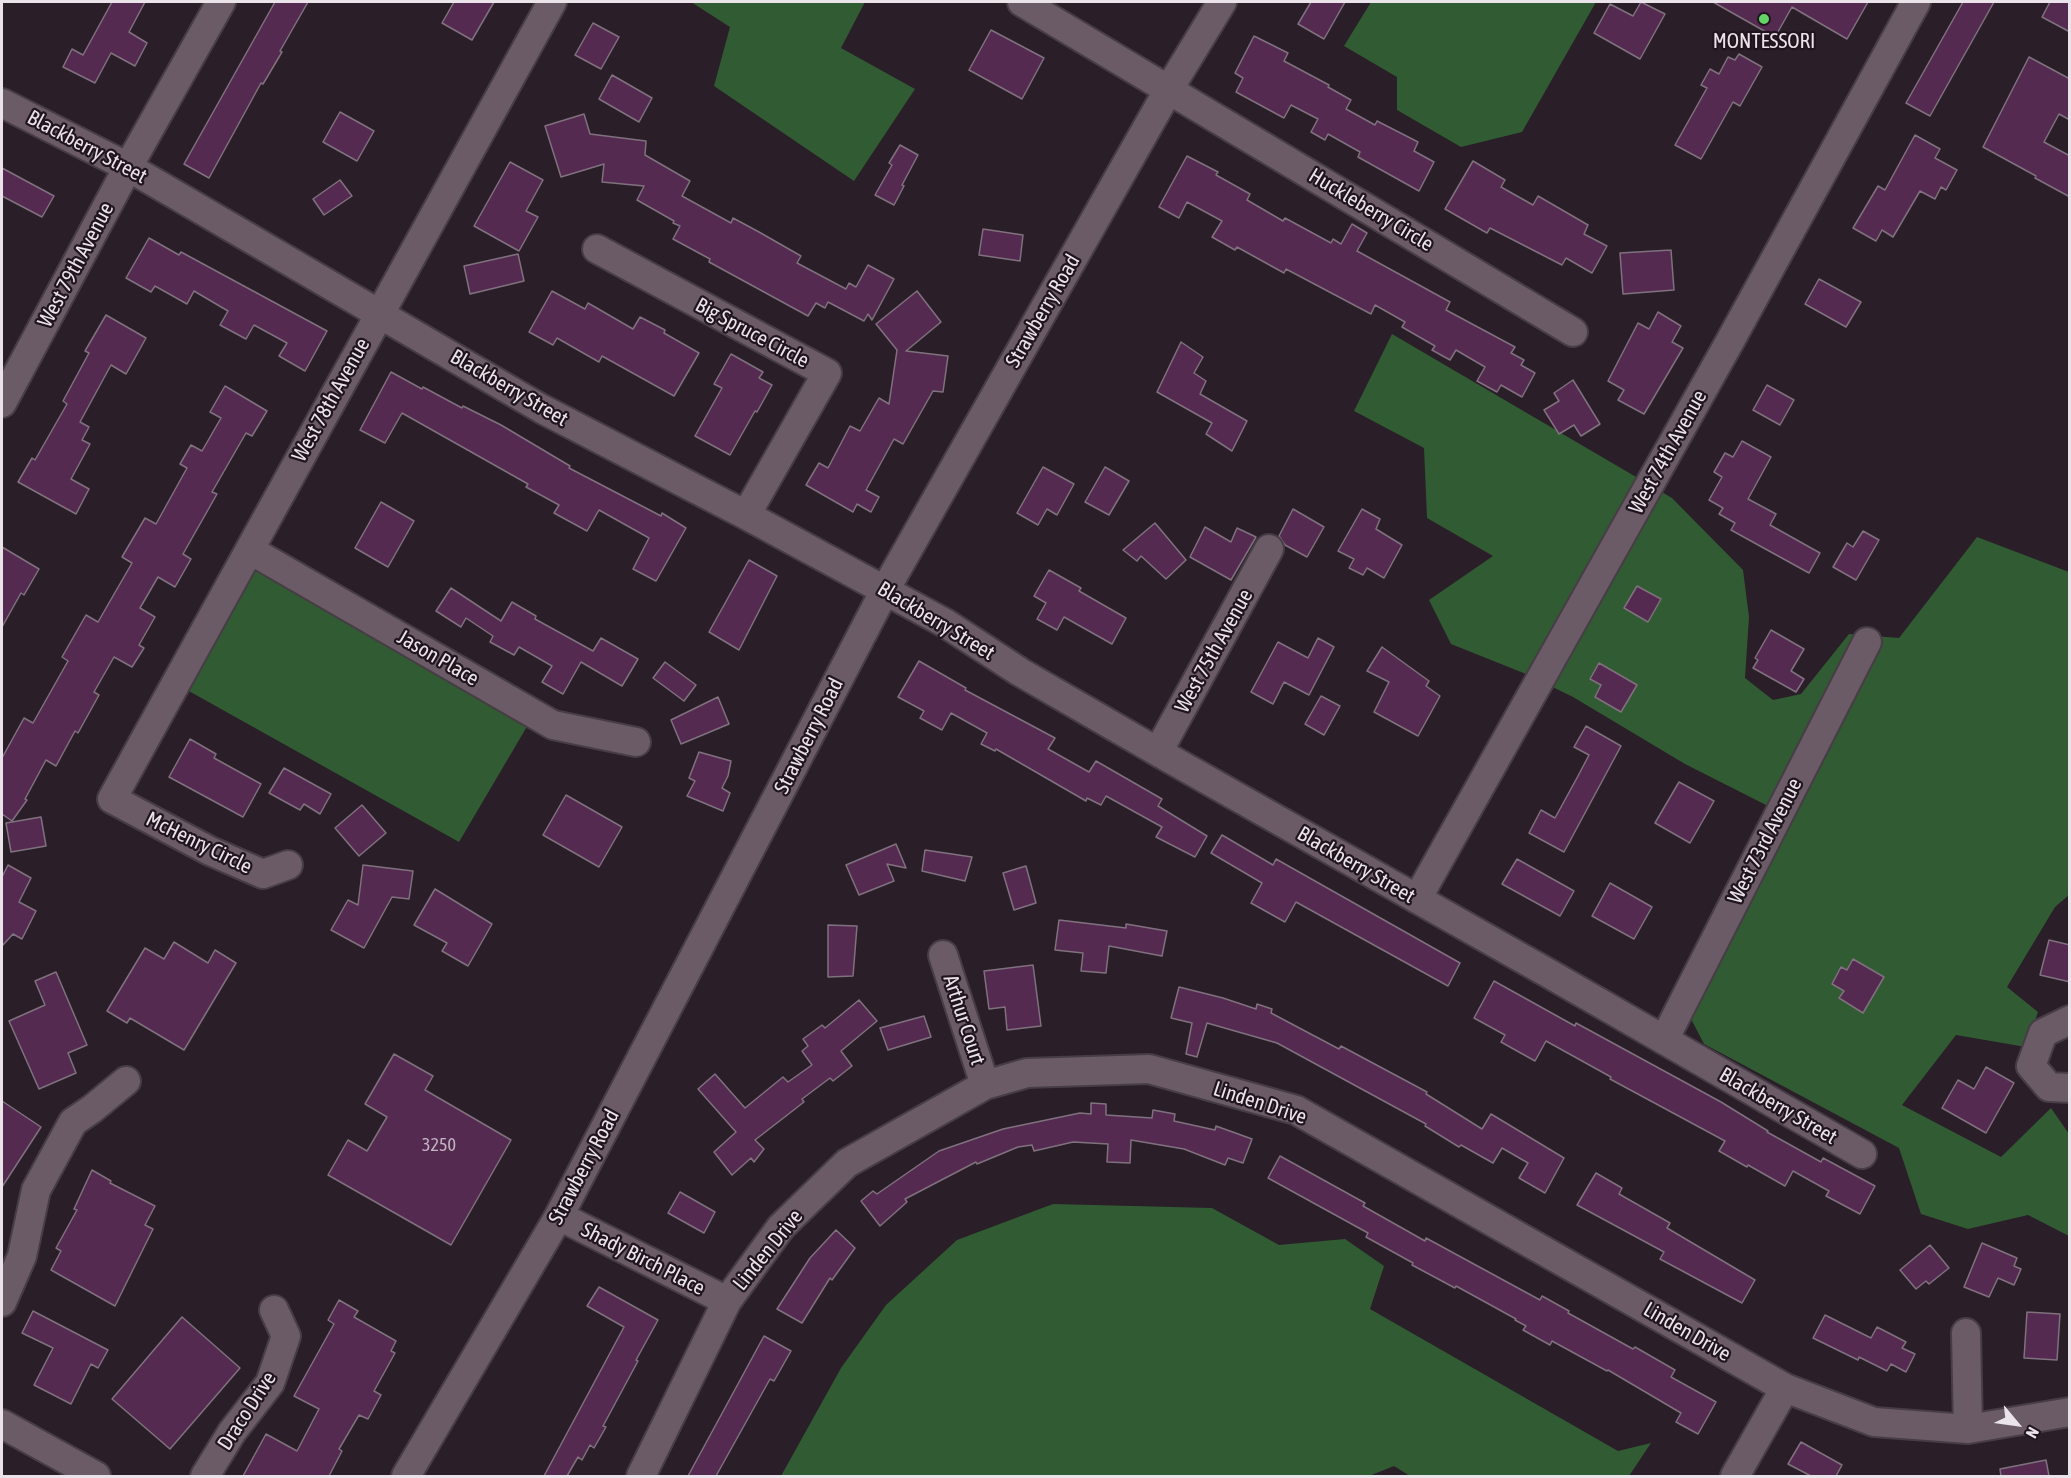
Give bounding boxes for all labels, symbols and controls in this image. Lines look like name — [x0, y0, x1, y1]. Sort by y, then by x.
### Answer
marker: MONTESSORI — [1757, 12, 1771, 26]
place label: MONTESSORI — [1713, 28, 1815, 54]
street label: Blackberry Street — [23, 105, 151, 189]
street label: Huckleberry Circle — [1304, 163, 1438, 257]
street label: West 79th Avenue — [33, 198, 119, 332]
street label: Strawberry Road — [1000, 250, 1086, 372]
street label: Big Spruce Circle — [691, 293, 813, 373]
street label: West 78th Avenue — [287, 334, 375, 466]
street label: Blackberry Street — [446, 344, 572, 432]
street label: West 74th Avenue — [1624, 386, 1712, 518]
street label: Blackberry Street — [873, 576, 999, 666]
street label: West 75th Avenue — [1170, 585, 1258, 717]
street label: Jason Place — [393, 625, 483, 691]
street label: Strawberry Road — [769, 674, 849, 798]
street label: West 73rd Avenue — [1723, 774, 1807, 908]
street label: McHenry Circle — [142, 807, 256, 879]
street label: Blackberry Street — [1293, 821, 1419, 909]
street label: Arthur Court — [938, 972, 990, 1068]
street label: Blackberry Street — [1715, 1062, 1841, 1150]
street label: Linden Drive — [1210, 1076, 1310, 1130]
street label: Strawberry Road — [543, 1105, 625, 1229]
house number: 3250 — [422, 1134, 456, 1156]
street label: Linden Drive — [728, 1205, 808, 1295]
street label: Shady Birch Place — [577, 1217, 709, 1301]
street label: Linden Drive — [1639, 1297, 1735, 1367]
street label: Draco Drive — [212, 1367, 282, 1455]
north arrow — [1987, 1394, 2047, 1454]
text: N — [2023, 1424, 2043, 1441]

